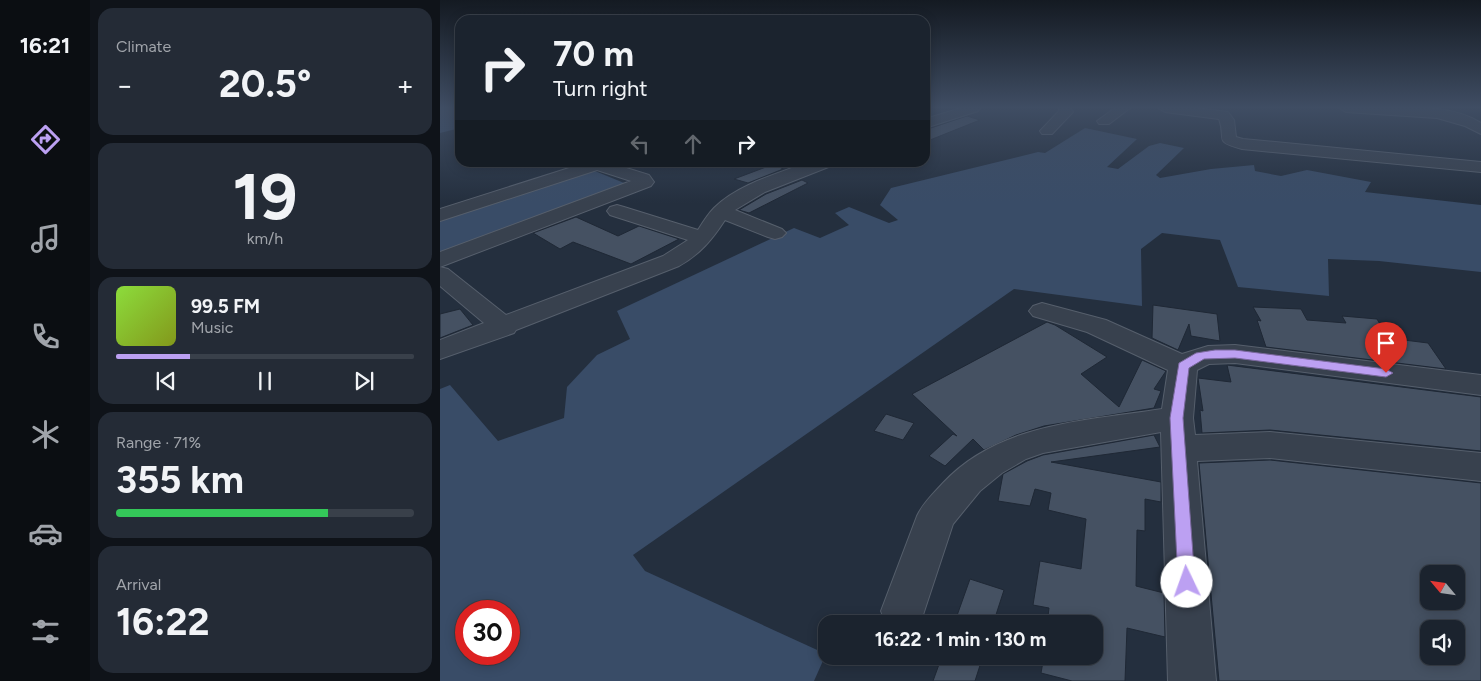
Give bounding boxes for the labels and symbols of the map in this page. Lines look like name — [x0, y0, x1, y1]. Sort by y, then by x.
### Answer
pin — [1365, 322, 1407, 373]
position arrow — [1160, 555, 1212, 607]
north arrow — [1420, 565, 1465, 610]
speed limit sign: 30 — [455, 600, 520, 665]

